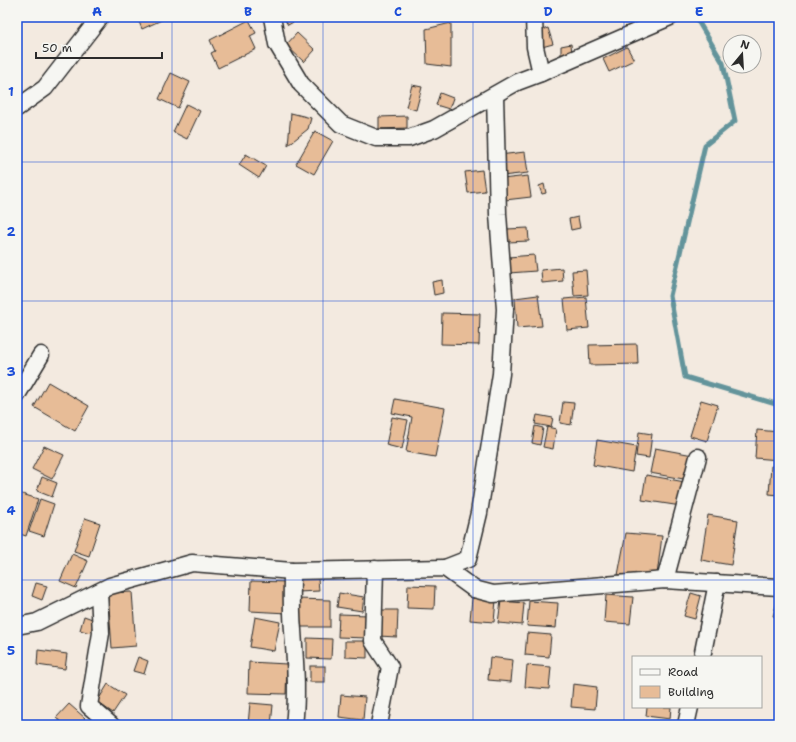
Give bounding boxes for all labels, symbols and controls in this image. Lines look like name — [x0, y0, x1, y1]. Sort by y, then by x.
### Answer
text: A — [92, 3, 102, 20]
text: B — [244, 3, 252, 20]
text: C — [394, 3, 402, 20]
text: D — [543, 3, 553, 20]
text: E — [695, 3, 704, 20]
scale bar — [36, 34, 162, 60]
north arrow — [722, 34, 762, 74]
text: N — [738, 36, 752, 54]
text: 50 m — [42, 40, 72, 56]
text: 1 — [8, 83, 14, 100]
text: 2 — [6, 223, 16, 240]
text: 3 — [6, 363, 16, 380]
text: 4 — [6, 502, 16, 519]
text: 5 — [7, 642, 15, 659]
legend — [632, 656, 762, 708]
text: Road — [668, 664, 699, 680]
text: Building — [668, 684, 714, 700]

